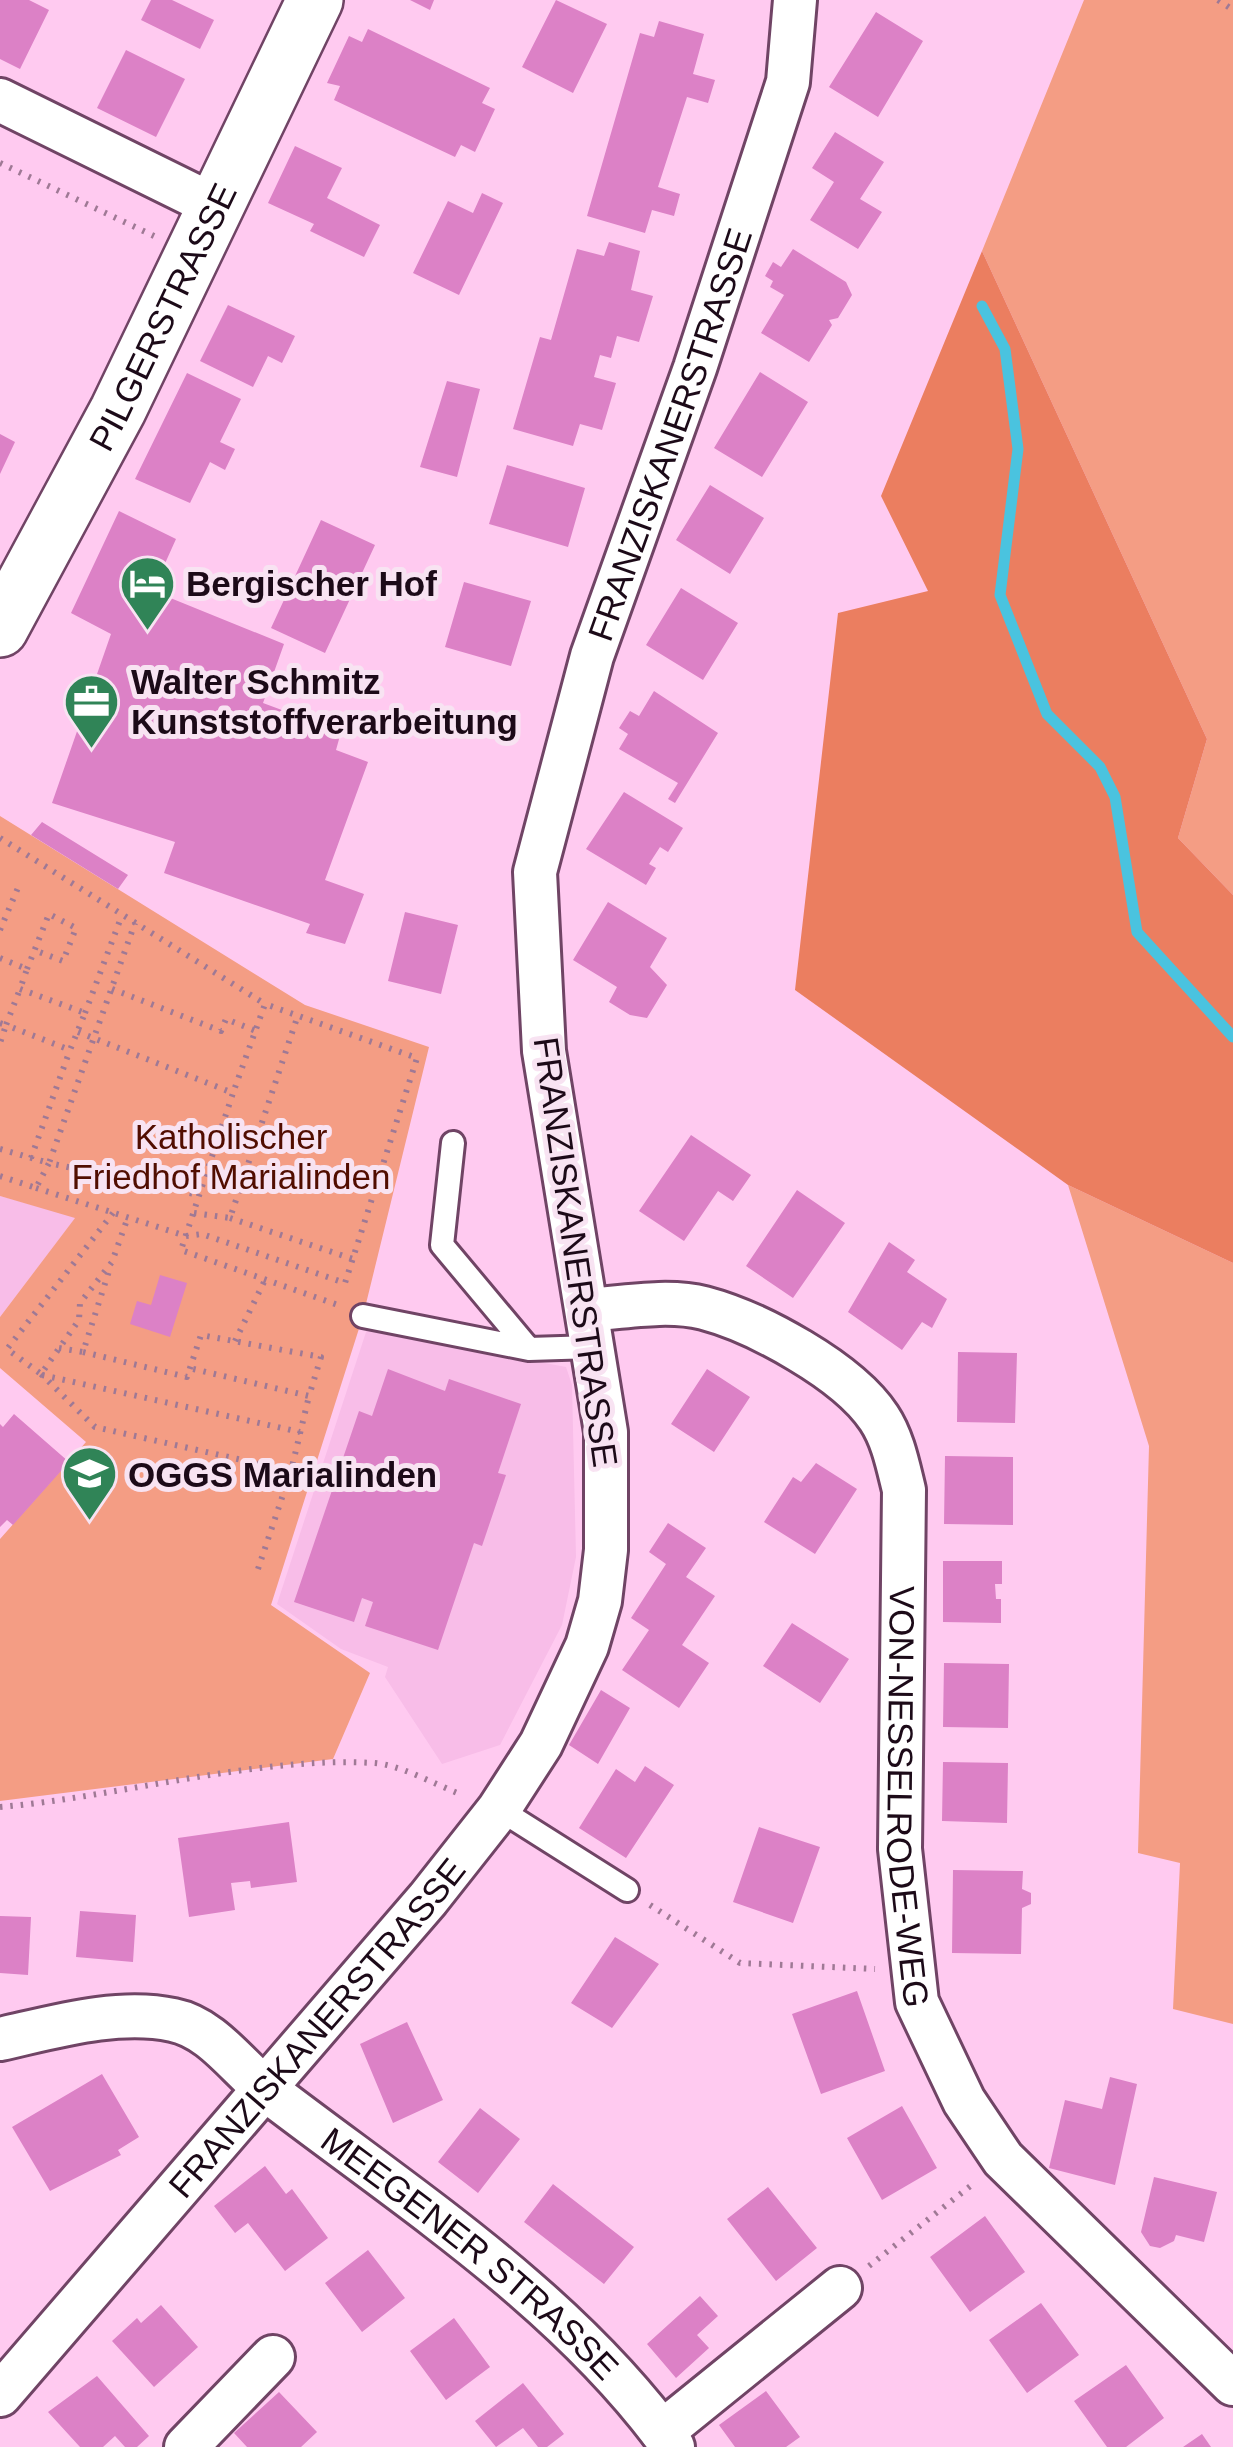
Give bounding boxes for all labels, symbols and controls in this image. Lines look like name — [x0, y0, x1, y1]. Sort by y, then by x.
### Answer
street label: PILGERSTRASSE — [81, 177, 243, 457]
street label: FRANZISKANERSTRASSE — [580, 223, 759, 646]
hotel icon: Bergischer Hof — [117, 553, 177, 632]
place label: Bergischer Hof — [186, 564, 437, 603]
place label: Walter Schmitz Kunststoffverarbeitung — [131, 662, 518, 741]
office icon: Walter Schmitz Kunststoffverarbeitung — [62, 671, 122, 750]
street label: FRANZISKANERSTRASSE — [527, 1035, 625, 1469]
park label: Katholischer Friedhof Marialinden — [71, 1117, 391, 1196]
school or university icon: OGGS Marialinden — [59, 1444, 119, 1523]
place label: OGGS Marialinden — [128, 1455, 437, 1494]
street label: VON-NESSELRODE-WEG — [879, 1586, 937, 2009]
street label: FRANZISKANERSTRASSE — [160, 1850, 472, 2205]
street label: MEEGENER STRASSE — [314, 2119, 627, 2387]

